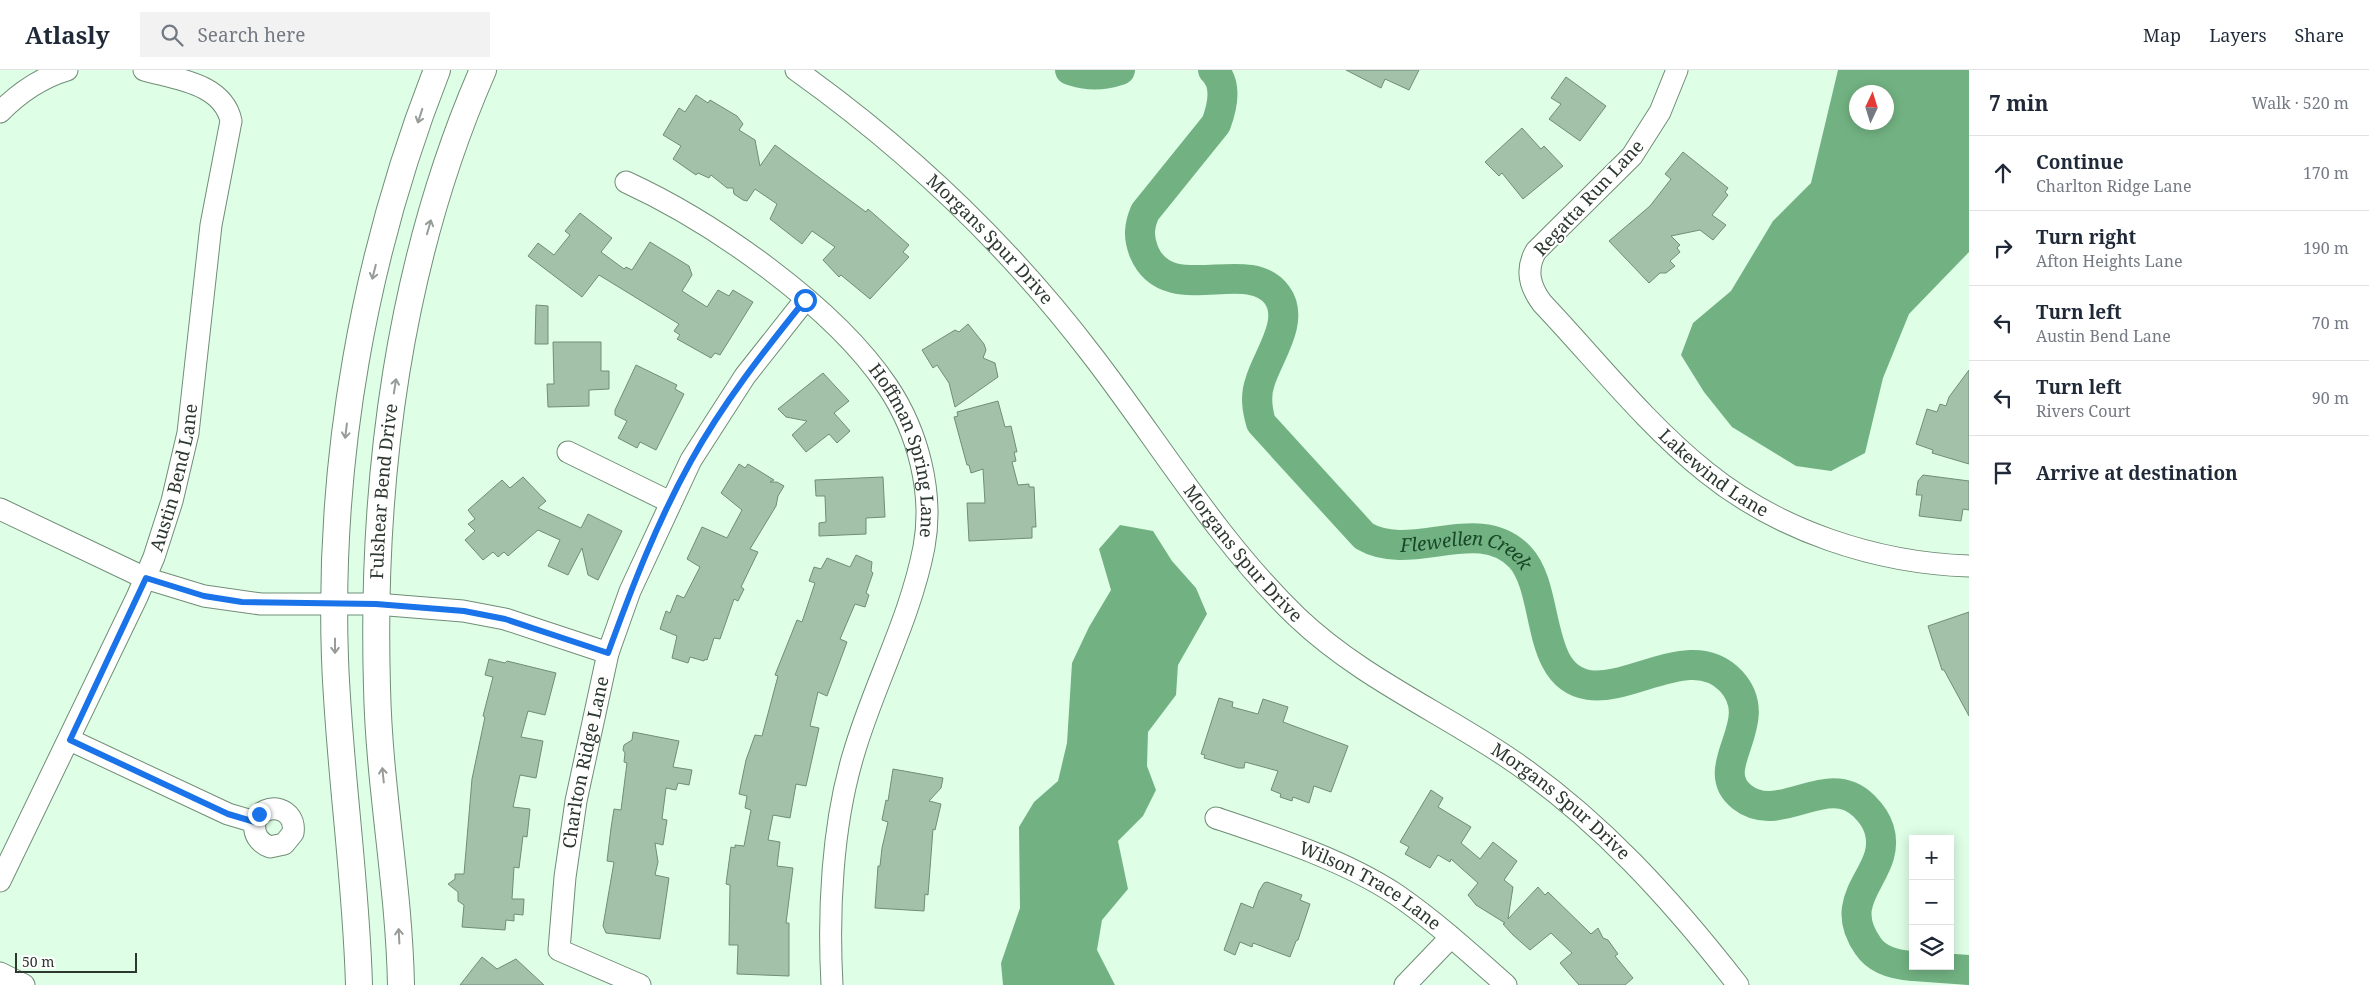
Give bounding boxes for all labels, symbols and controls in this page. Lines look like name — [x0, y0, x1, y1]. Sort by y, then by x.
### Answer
search box — [140, 12, 490, 57]
text: Atlasly — [25, 18, 110, 51]
icon: search — [158, 21, 186, 49]
text: Search here — [198, 22, 305, 48]
text: Map — [2143, 23, 2181, 47]
text: Layers — [2209, 23, 2267, 47]
text: Share — [2295, 23, 2344, 47]
north arrow — [1849, 85, 1894, 130]
text: 7 min — [1989, 89, 2048, 117]
text: Walk · 520 m — [2252, 92, 2349, 114]
one-way arrow — [414, 107, 424, 123]
street label: Regatta Run Lane — [1528, 134, 1648, 261]
text: Continue — [2036, 149, 2124, 175]
icon: ahead — [1989, 159, 2017, 187]
text: 170 m — [2303, 162, 2349, 184]
street label: Morgans Spur Drive — [922, 168, 1059, 309]
text: Charlton Ridge Lane — [2036, 175, 2191, 197]
one-way arrow — [424, 219, 434, 235]
text: Turn right — [2036, 224, 2136, 250]
icon: right — [1989, 234, 2017, 262]
text: 190 m — [2303, 237, 2349, 259]
text: Afton Heights Lane — [2036, 250, 2183, 272]
one-way arrow — [369, 263, 378, 279]
route start — [794, 289, 817, 312]
text: Turn left — [2036, 299, 2122, 325]
icon: left — [1989, 309, 2017, 337]
text: 70 m — [2312, 312, 2349, 334]
text: Austin Bend Lane — [2036, 325, 2171, 347]
street label: Hoffman Spring Lane — [864, 358, 940, 539]
text: Turn left — [2036, 374, 2122, 400]
one-way arrow — [390, 378, 400, 394]
icon: left — [1989, 384, 2017, 412]
text: 90 m — [2312, 387, 2349, 409]
text: Rivers Court — [2036, 400, 2131, 422]
street label: Austin Bend Lane — [144, 402, 202, 554]
street label: Fulshear Bend Drive — [364, 402, 402, 580]
one-way arrow — [341, 423, 351, 439]
street label: Lakewind Lane — [1654, 423, 1773, 522]
icon: arrive — [1989, 459, 2017, 487]
text: Arrive at destination — [2036, 460, 2238, 486]
street label: Morgans Spur Drive — [1179, 479, 1308, 627]
water label: Flewellen Creek — [1399, 525, 1539, 576]
one-way arrow — [330, 638, 340, 654]
street label: Charlton Ridge Lane — [556, 674, 614, 850]
street label: Morgans Spur Drive — [1487, 737, 1636, 865]
one-way arrow — [379, 767, 388, 783]
route end — [248, 803, 271, 826]
street label: Wilson Trace Lane — [1296, 835, 1446, 935]
map controls — [1909, 835, 1954, 970]
button: + — [1909, 835, 1954, 880]
button: − — [1909, 880, 1954, 925]
button: layers — [1909, 925, 1954, 970]
one-way arrow — [394, 929, 403, 945]
scale bar — [15, 950, 138, 973]
text: 50 m — [22, 952, 55, 971]

